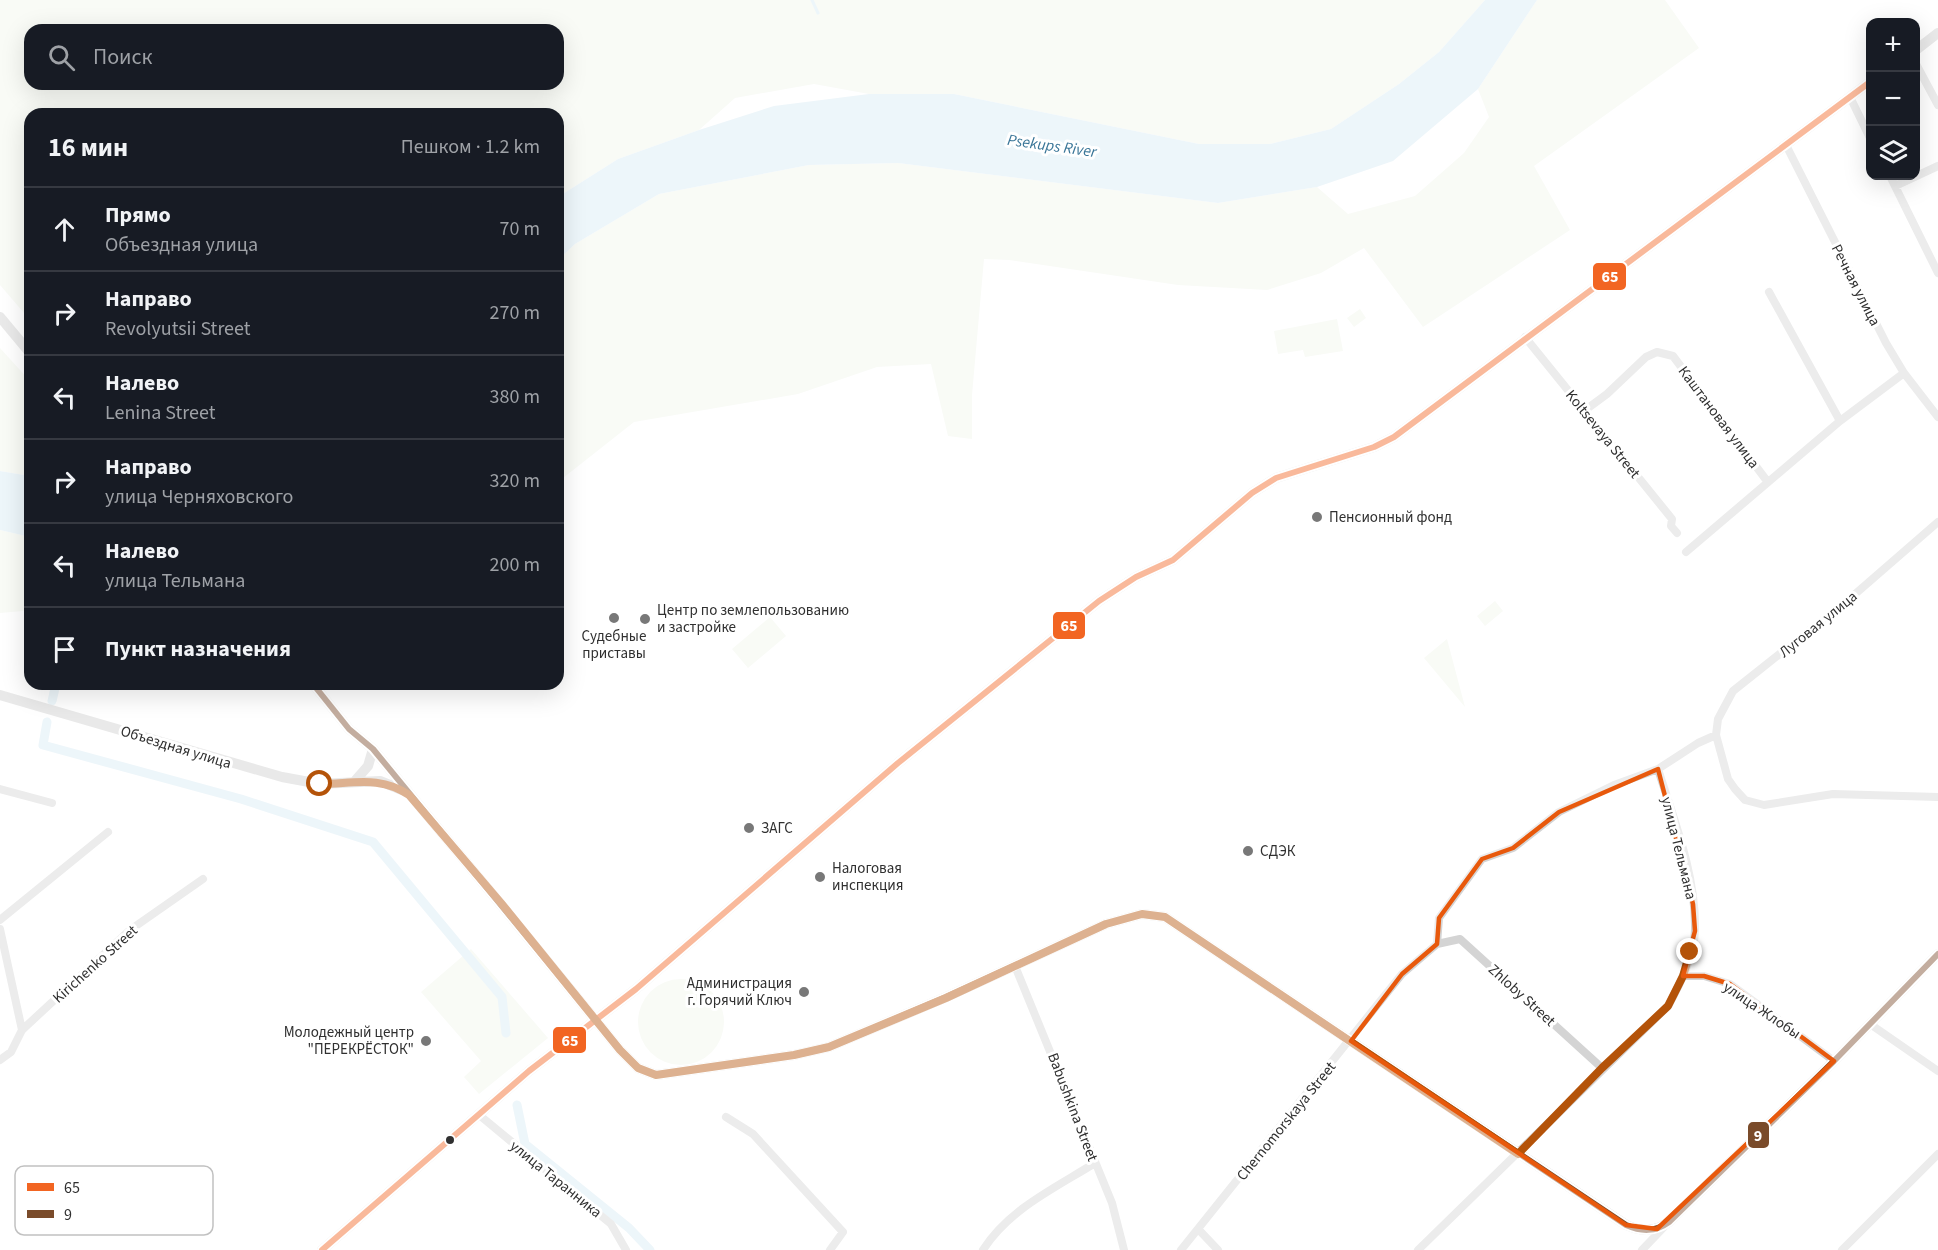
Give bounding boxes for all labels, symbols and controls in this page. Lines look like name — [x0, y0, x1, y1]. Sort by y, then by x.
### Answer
map controls — [1866, 18, 1920, 180]
button: + — [1866, 18, 1920, 72]
search box — [24, 24, 564, 90]
icon: search — [45, 41, 78, 74]
text: Поиск — [93, 41, 152, 73]
button: − — [1866, 72, 1920, 126]
button: layers — [1866, 126, 1920, 180]
text: 16 мин — [48, 129, 128, 166]
water label: Psekups River — [1006, 129, 1099, 163]
text: Пешком · 1.2 km — [401, 133, 540, 161]
text: Прямо — [105, 199, 171, 231]
icon: ahead — [48, 213, 81, 246]
text: 70 m — [500, 215, 540, 243]
text: Объездная улица — [105, 231, 258, 259]
street label: Речная улица — [1826, 241, 1885, 330]
line badge: 65 — [1592, 262, 1627, 291]
text: 65 — [1602, 266, 1618, 288]
text: Направо — [105, 283, 192, 315]
icon: right — [48, 297, 81, 330]
text: 270 m — [490, 299, 540, 327]
text: Revolyutsii Street — [105, 315, 251, 343]
street label: Каштановая улица — [1673, 362, 1764, 473]
text: Налево — [105, 367, 179, 399]
icon: left — [48, 381, 81, 414]
text: 380 m — [490, 383, 540, 411]
street label: Koltsevaya Street — [1560, 386, 1645, 483]
text: Lenina Street — [105, 399, 215, 427]
text: Направо — [105, 451, 192, 483]
icon: right — [48, 465, 81, 498]
text: 320 m — [490, 467, 540, 495]
text: улица Черняховского — [105, 483, 293, 511]
place label: Пенсионный фонд — [1329, 507, 1452, 528]
marker: Пенсионный фонд — [1310, 510, 1324, 524]
text: Налево — [105, 535, 179, 567]
icon: left — [48, 549, 81, 582]
text: 200 m — [490, 551, 540, 579]
text: улица Тельмана — [105, 567, 245, 595]
street label: Луговая улица — [1775, 586, 1862, 663]
place label: Центр по землепользованию и застройке — [657, 600, 849, 638]
marker: Судебные приставы — [607, 611, 621, 625]
line badge: 65 — [1052, 611, 1086, 640]
marker: Центр по землепользованию и застройке — [638, 612, 652, 626]
text: 65 — [1061, 615, 1077, 637]
place label: Судебные приставы — [582, 626, 646, 664]
icon: arrive — [48, 633, 81, 666]
text: Пункт назначения — [105, 633, 291, 665]
street label: Объездная улица — [118, 721, 234, 774]
route start — [306, 770, 332, 796]
street label: улица Тельмана — [1656, 795, 1701, 902]
place label: ЗАГС — [761, 818, 793, 839]
marker: ЗАГС — [742, 821, 756, 835]
place label: СДЭК — [1260, 841, 1296, 862]
marker: СДЭК — [1241, 844, 1255, 858]
place label: Налоговая инспекция — [832, 858, 903, 896]
marker: Налоговая инспекция — [813, 870, 827, 884]
street label: Kirichenko Street — [48, 921, 142, 1008]
route end — [1676, 938, 1702, 964]
street label: Zhloby Street — [1483, 959, 1560, 1031]
place label: Администрация г. Горячий Ключ — [687, 973, 792, 1011]
street label: улица Жлобы — [1719, 977, 1805, 1044]
marker: Администрация г. Горячий Ключ — [797, 985, 811, 999]
place label: Молодежный центр "ПЕРЕКРЁСТОК" — [284, 1022, 414, 1060]
line badge: 65 — [552, 1026, 587, 1054]
text: 65 — [562, 1030, 578, 1052]
marker: Молодежный центр "ПЕРЕКРЁСТОК" — [419, 1034, 433, 1048]
street label: Babushkina Street — [1042, 1050, 1103, 1165]
street label: Chernomorskaya Street — [1232, 1057, 1341, 1185]
line badge: 9 — [1747, 1121, 1770, 1149]
text: 9 — [1754, 1125, 1762, 1147]
unlabelled marker — [444, 1134, 456, 1146]
street label: улица Таранника — [505, 1136, 606, 1223]
legend — [15, 1166, 213, 1235]
text: 65 — [64, 1177, 80, 1199]
text: 9 — [64, 1204, 72, 1226]

